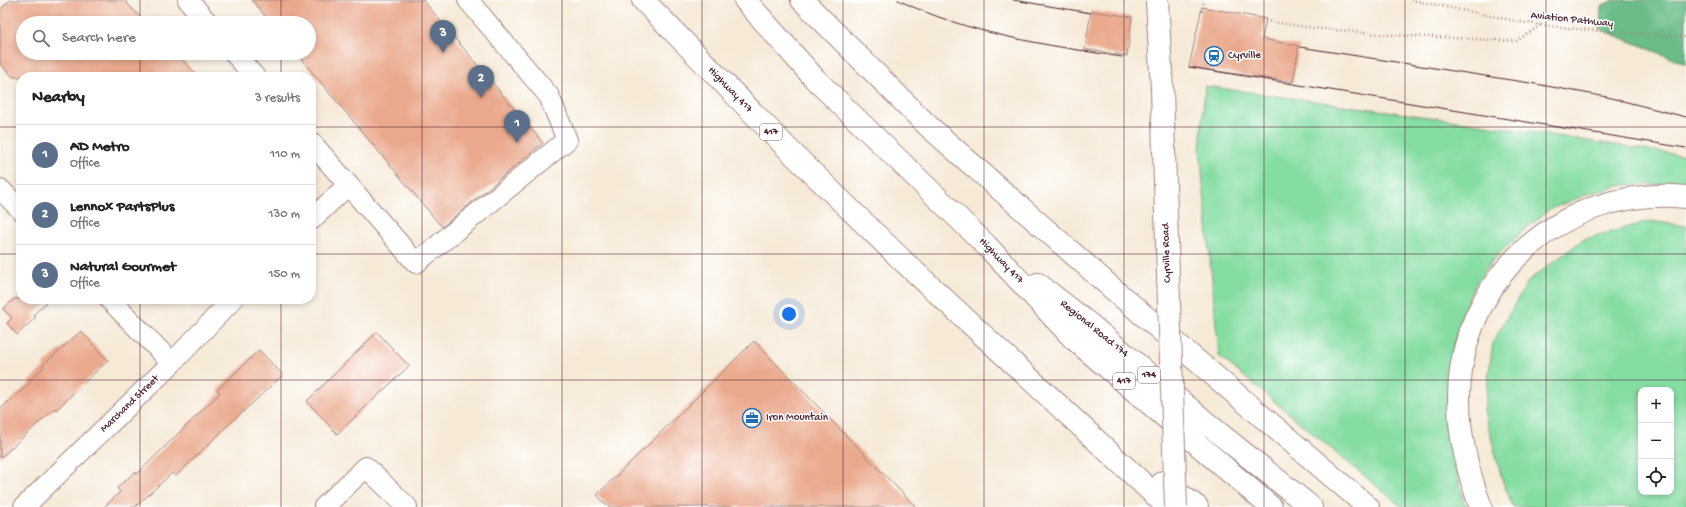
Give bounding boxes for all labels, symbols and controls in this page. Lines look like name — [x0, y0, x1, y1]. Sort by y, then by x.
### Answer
street label: Aviation Pathway — [1530, 10, 1614, 30]
search box — [16, 16, 316, 60]
pin: 3 — [430, 20, 456, 53]
icon: search — [30, 27, 52, 49]
text: Search here — [62, 29, 136, 47]
station icon: Cyrville — [1203, 45, 1225, 67]
place label: Cyrville — [1228, 50, 1261, 62]
pin: 2 — [468, 65, 494, 98]
street label: Highway 417 — [705, 65, 755, 116]
text: Nearby — [32, 88, 85, 108]
text: 3 results — [255, 91, 300, 106]
pin: 1 — [504, 110, 530, 143]
road number: 417 — [760, 124, 782, 140]
text: AD Metro — [70, 138, 130, 156]
text: 1 — [42, 147, 48, 162]
text: 110 m — [270, 147, 300, 162]
text: Office — [70, 156, 100, 171]
text: Lennox PartsPlus — [70, 198, 174, 216]
text: 2 — [42, 207, 48, 222]
text: 130 m — [268, 207, 300, 222]
text: Office — [70, 216, 100, 231]
street label: Cyrville Road — [1160, 221, 1174, 283]
street label: Highway 417 — [976, 236, 1026, 287]
text: Natural Gourmet — [70, 258, 176, 276]
text: 3 — [42, 267, 48, 282]
text: 150 m — [268, 267, 300, 282]
text: Office — [70, 276, 100, 291]
street label: Regional Road 174 — [1058, 298, 1131, 361]
your location — [779, 304, 799, 324]
road number: 174 — [1138, 367, 1160, 383]
street label: Marchand Street — [98, 372, 163, 435]
road number: 417 — [1113, 373, 1135, 389]
map controls — [1638, 387, 1674, 495]
button: + — [1638, 387, 1674, 423]
office icon: Iron Mountain — [741, 407, 763, 429]
place label: Iron Mountain — [766, 412, 829, 424]
button: − — [1638, 423, 1674, 459]
button: locate — [1638, 459, 1674, 495]

